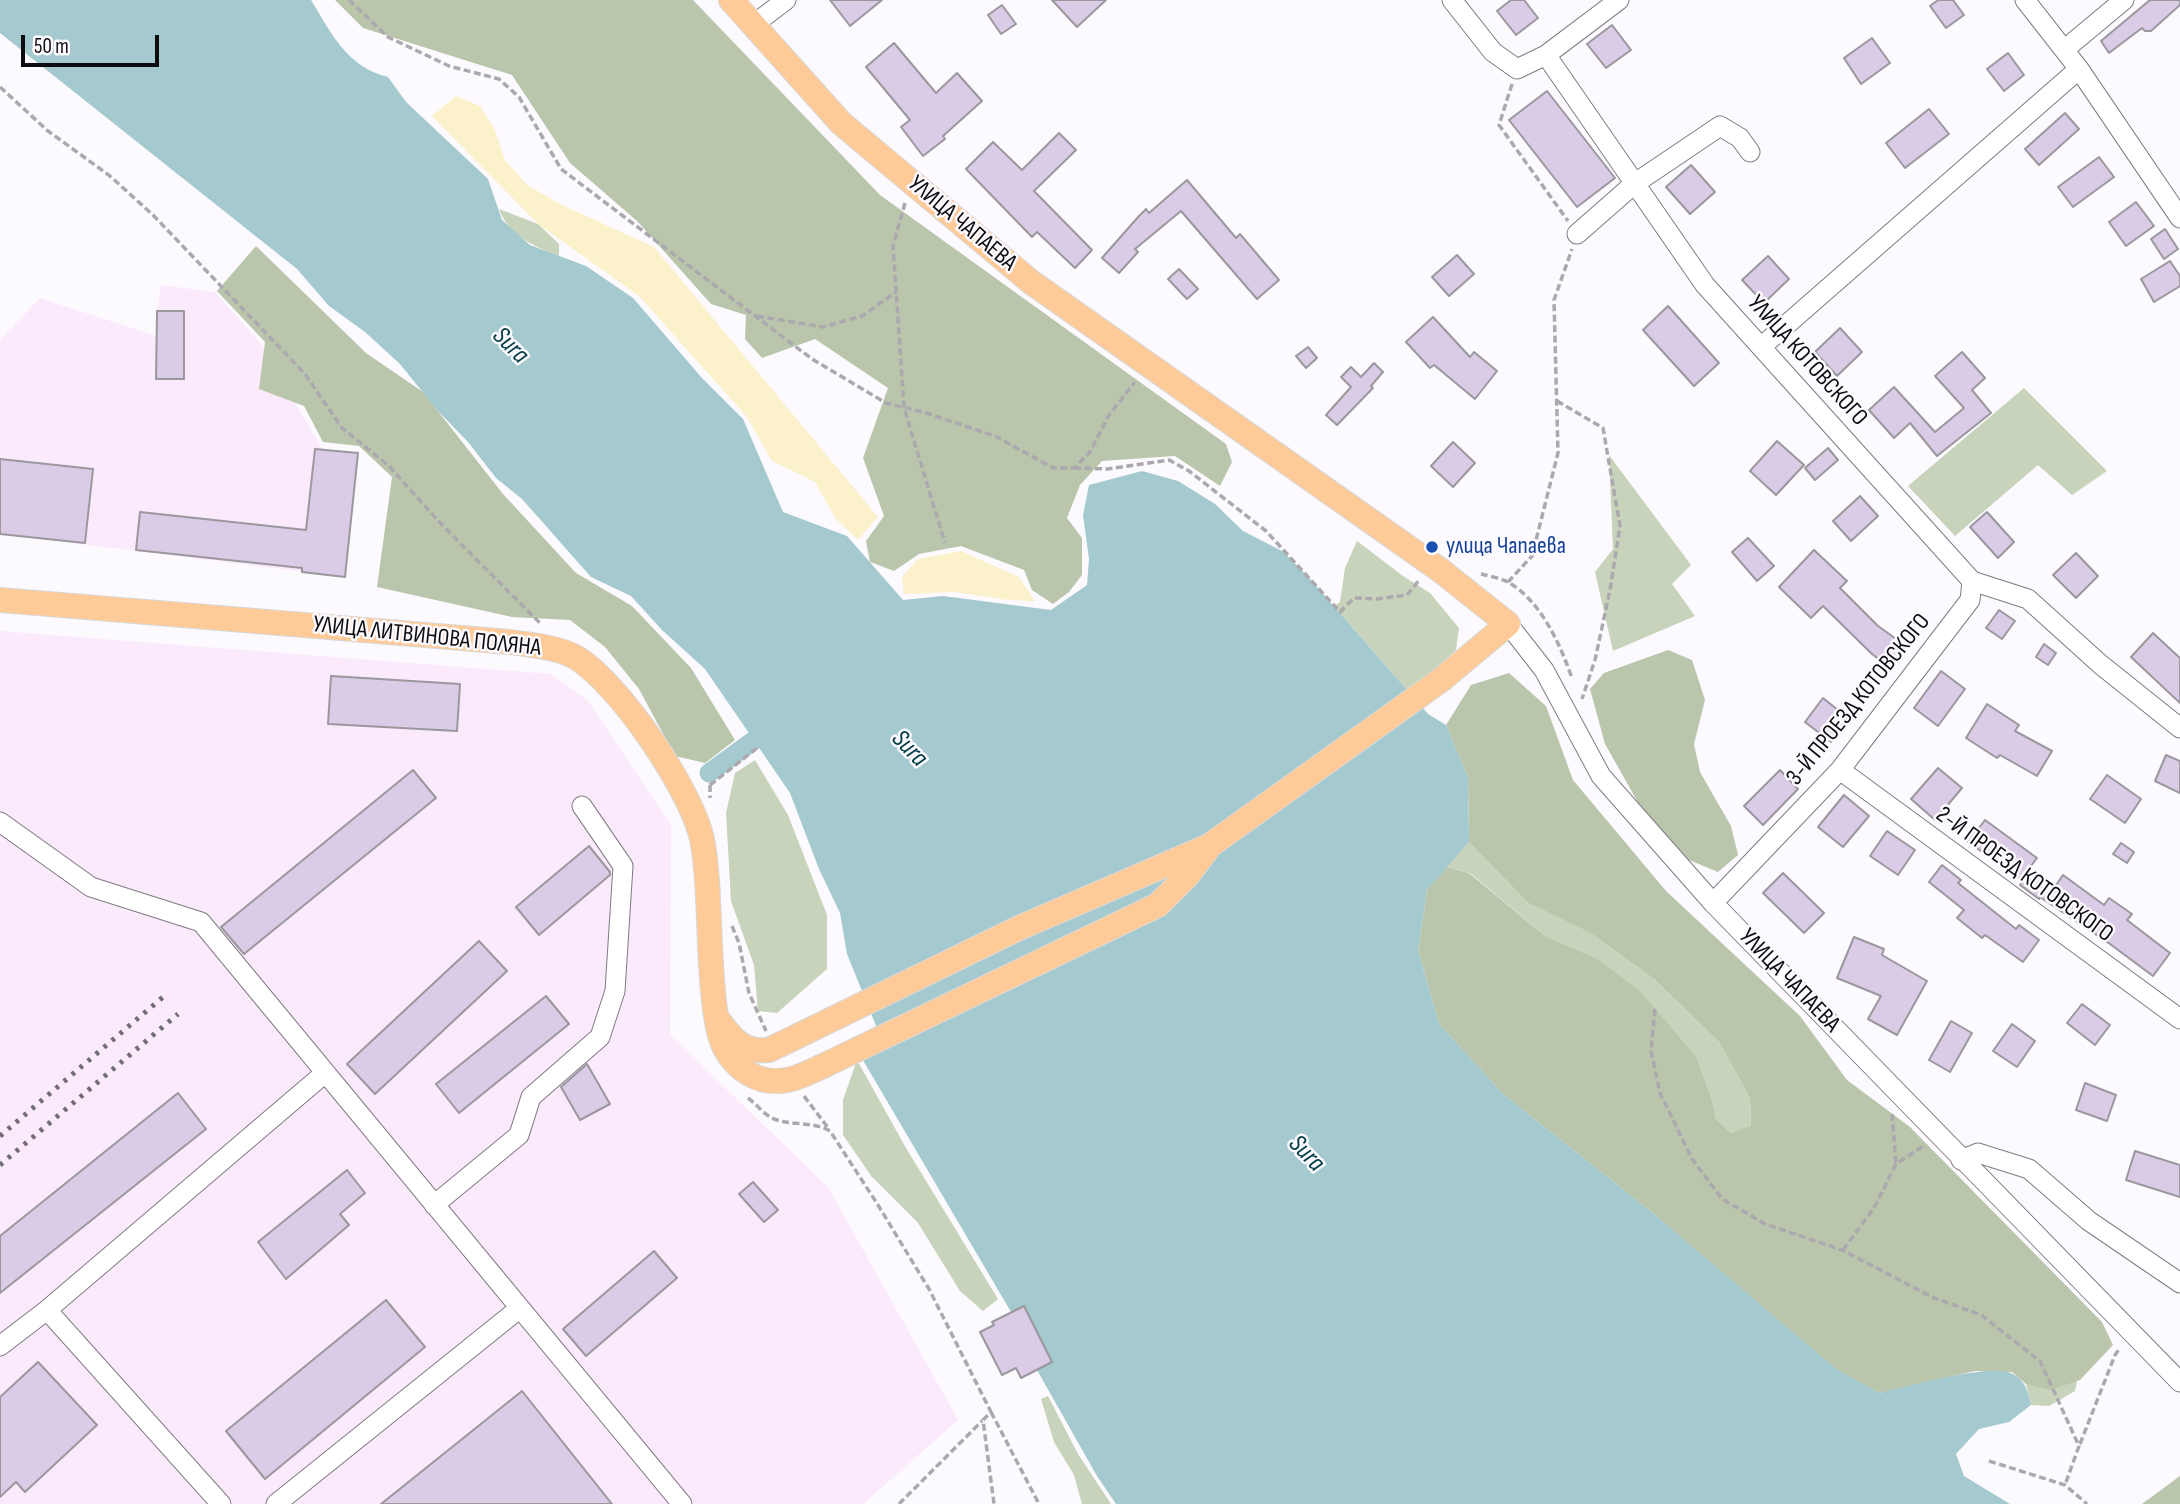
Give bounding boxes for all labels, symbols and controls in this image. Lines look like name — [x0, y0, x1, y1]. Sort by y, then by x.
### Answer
scale bar — [24, 21, 163, 65]
text: 50 m — [34, 34, 69, 59]
street label: УЛИЦА ЧАПАЕВА — [902, 170, 1022, 278]
street label: УЛИЦА КОТОВСКОГО — [1741, 290, 1873, 432]
water label: Sura — [485, 321, 535, 371]
place label: улица Чапаева — [1446, 533, 1566, 561]
marker: улица Чапаева — [1424, 539, 1440, 555]
street label: 3-Й ПРОЕЗД КОТОВСКОГО — [1781, 608, 1937, 792]
street label: УЛИЦА ЛИТВИНОВА ПОЛЯНА — [312, 611, 542, 663]
water label: Sura — [884, 724, 934, 774]
street label: 2-Й ПРОЕЗД КОТОВСКОГО — [1930, 801, 2118, 949]
street label: УЛИЦА ЧАПАЕВА — [1732, 923, 1846, 1039]
water label: Sura — [1281, 1129, 1331, 1179]

